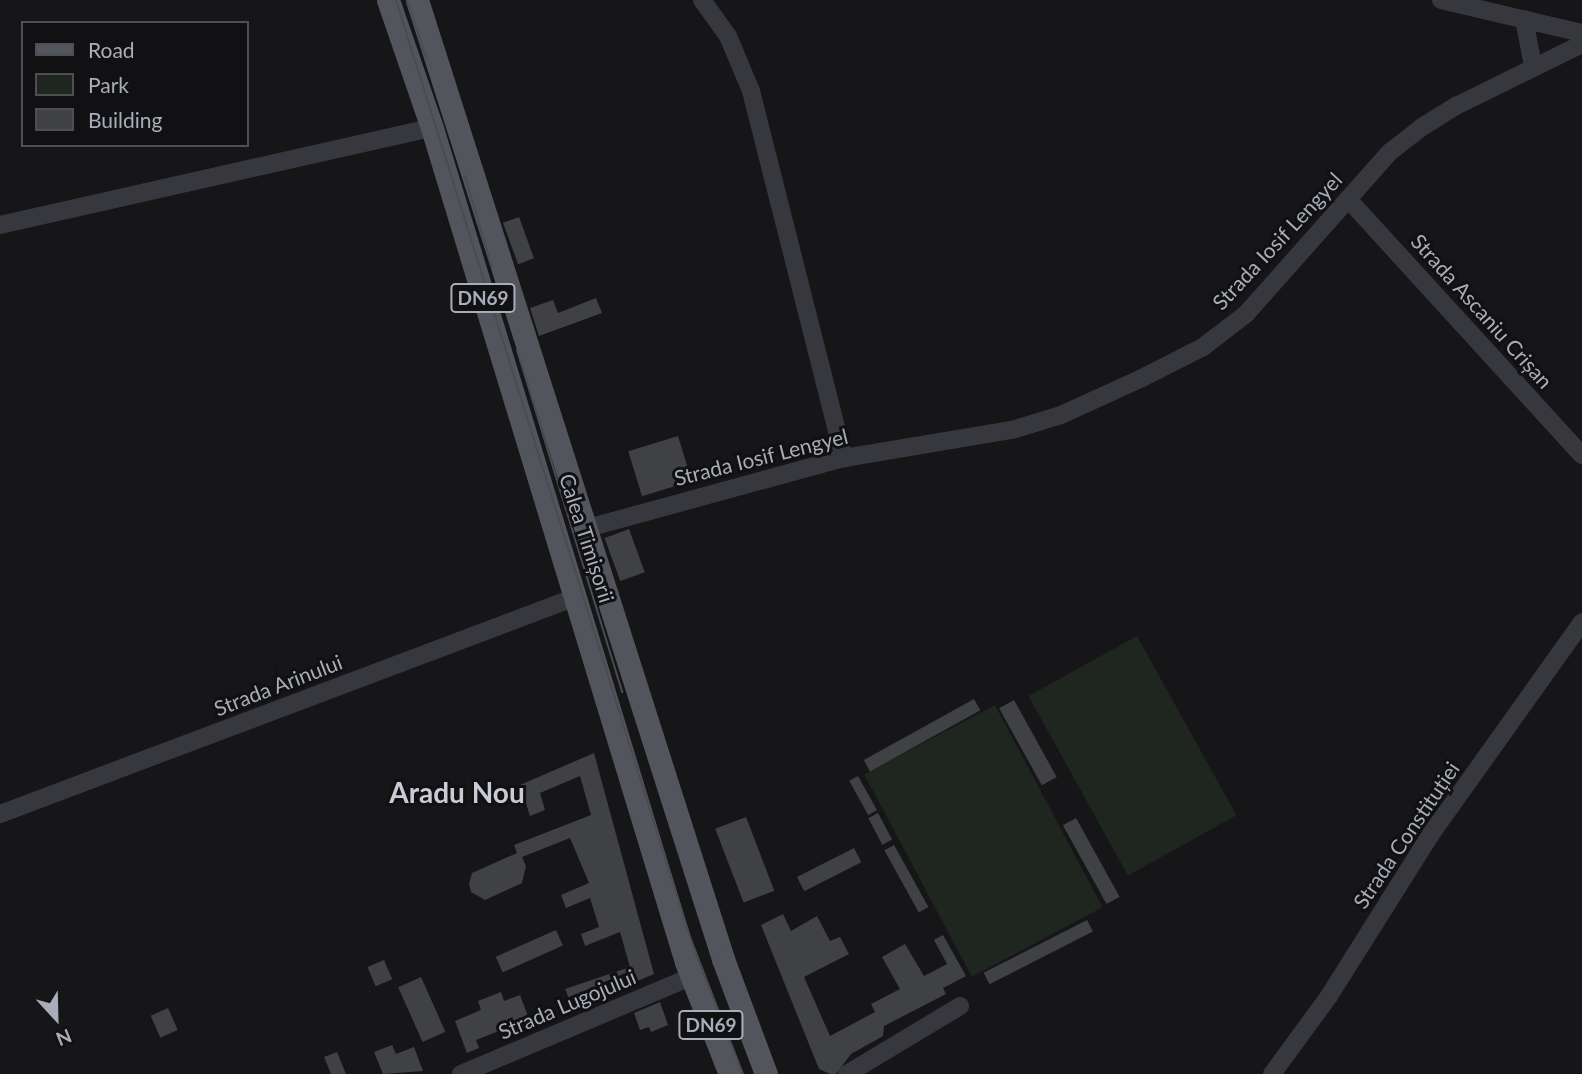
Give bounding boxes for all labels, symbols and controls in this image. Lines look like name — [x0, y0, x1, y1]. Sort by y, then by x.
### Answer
legend — [21, 21, 248, 147]
text: Road — [88, 37, 135, 62]
text: Park — [88, 72, 129, 97]
text: Building — [88, 107, 163, 132]
street label: Strada Iosif Lengyel — [1207, 167, 1347, 315]
street label: Strada Ascaniu Crișan — [1406, 228, 1558, 394]
road number: DN69 — [450, 282, 516, 314]
street label: Strada Iosif Lengyel — [671, 423, 851, 491]
street label: Calea Timișorii — [554, 470, 620, 606]
street label: Strada Arinului — [210, 649, 346, 721]
street label: Strada Constituției — [1348, 757, 1464, 913]
district label: Aradu Nou — [389, 775, 525, 809]
street label: Strada Lugojului — [494, 964, 640, 1044]
north arrow — [21, 983, 91, 1053]
road number: DN69 — [678, 1009, 744, 1040]
text: N — [53, 1025, 75, 1051]

